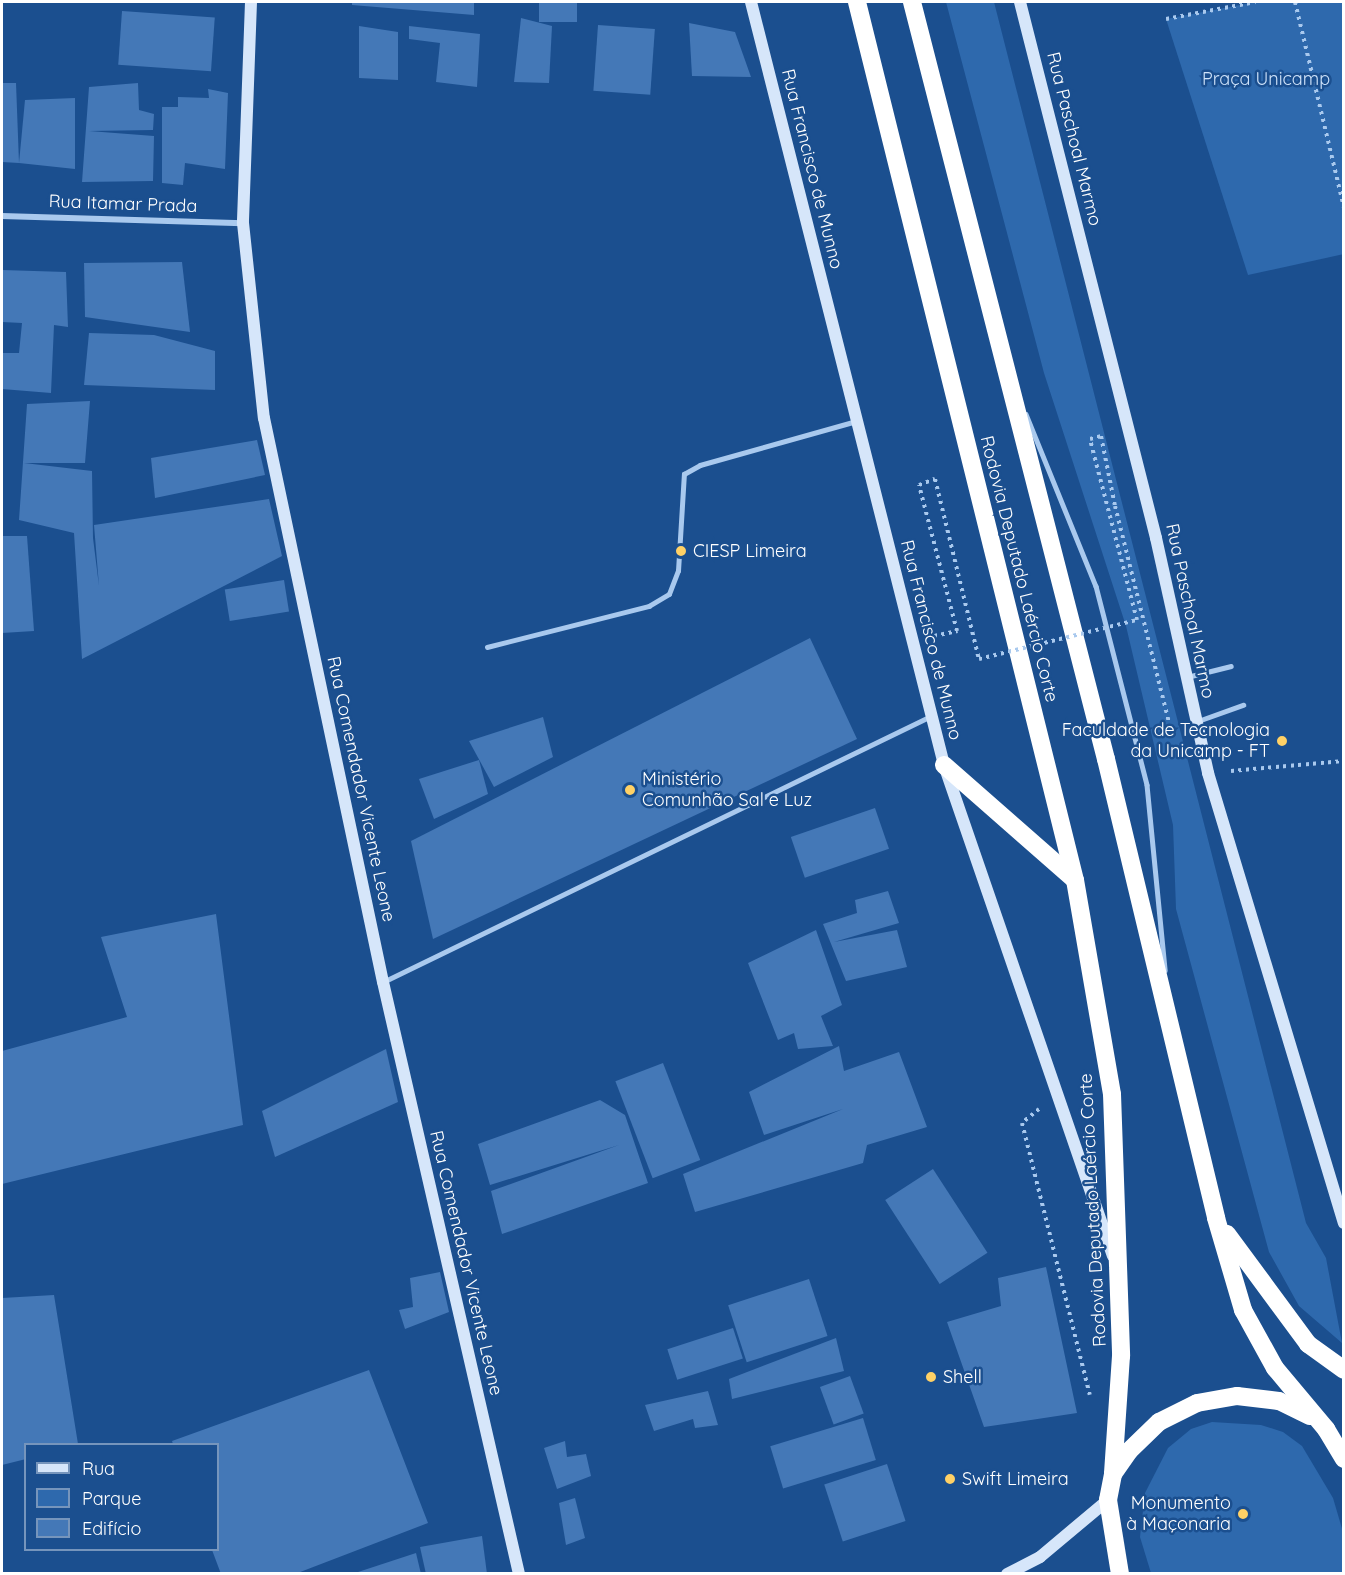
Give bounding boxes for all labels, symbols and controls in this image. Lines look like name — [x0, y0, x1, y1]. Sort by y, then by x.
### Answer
street label: Rua Paschoal Marmo — [1042, 50, 1106, 228]
street label: Rua Francisco de Munno — [777, 67, 847, 271]
park label: Praça Unicamp — [1202, 68, 1330, 90]
street label: Rua Itamar Prada — [48, 191, 198, 217]
street label: Rodovia Deputado Laércio Corte — [975, 434, 1063, 704]
street label: Rua Paschoal Marmo — [1161, 522, 1219, 700]
street label: Rua Francisco de Munno — [896, 538, 966, 742]
place label: CIESP Limeira — [693, 540, 807, 562]
marker: CIESP Limeira — [674, 544, 688, 558]
street label: Rua Comendador Vicente Leone — [322, 654, 400, 924]
place label: Faculdade de Tecnologia da Unicamp - FT — [1062, 720, 1270, 762]
marker: Faculdade de Tecnologia da Unicamp - FT — [1275, 734, 1289, 748]
place label: Ministério Comunhão Sal e Luz — [642, 769, 812, 812]
marker: Ministério Comunhão Sal e Luz — [623, 783, 637, 797]
street label: Rodovia Deputado Laércio Corte — [1075, 1073, 1111, 1347]
street label: Rua Comendador Vicente Leone — [425, 1129, 507, 1397]
place label: Shell — [943, 1366, 982, 1388]
marker: Shell — [924, 1370, 938, 1384]
legend — [24, 1443, 219, 1551]
text: Rua — [82, 1457, 115, 1480]
place label: Swift Limeira — [962, 1468, 1069, 1490]
marker: Swift Limeira — [943, 1472, 957, 1486]
text: Parque — [82, 1487, 141, 1510]
place label: Monumento à Maçonaria — [1126, 1493, 1231, 1536]
marker: Monumento à Maçonaria — [1236, 1507, 1250, 1521]
text: Edifício — [82, 1517, 141, 1540]

